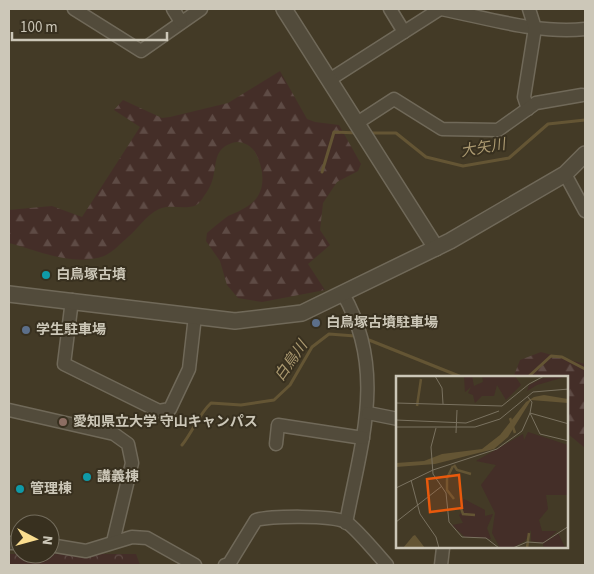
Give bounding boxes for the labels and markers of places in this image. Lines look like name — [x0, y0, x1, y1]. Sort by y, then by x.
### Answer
place label: 白鳥塚古墳 — [56, 265, 126, 285]
marker: 白鳥塚古墳 — [40, 269, 52, 281]
place label: 白鳥塚古墳駐車場 — [326, 313, 438, 333]
marker: 白鳥塚古墳駐車場 — [310, 317, 322, 329]
place label: 学生駐車場 — [36, 320, 106, 340]
marker: 学生駐車場 — [20, 324, 32, 336]
place label: 愛知県立大学 守山キャンパス — [73, 412, 258, 432]
marker: 愛知県立大学 守山キャンパス — [57, 416, 69, 428]
place label: 講義棟 — [97, 467, 139, 487]
marker: 講義棟 — [81, 471, 93, 483]
place label: 管理棟 — [30, 479, 72, 499]
marker: 管理棟 — [14, 483, 26, 495]

